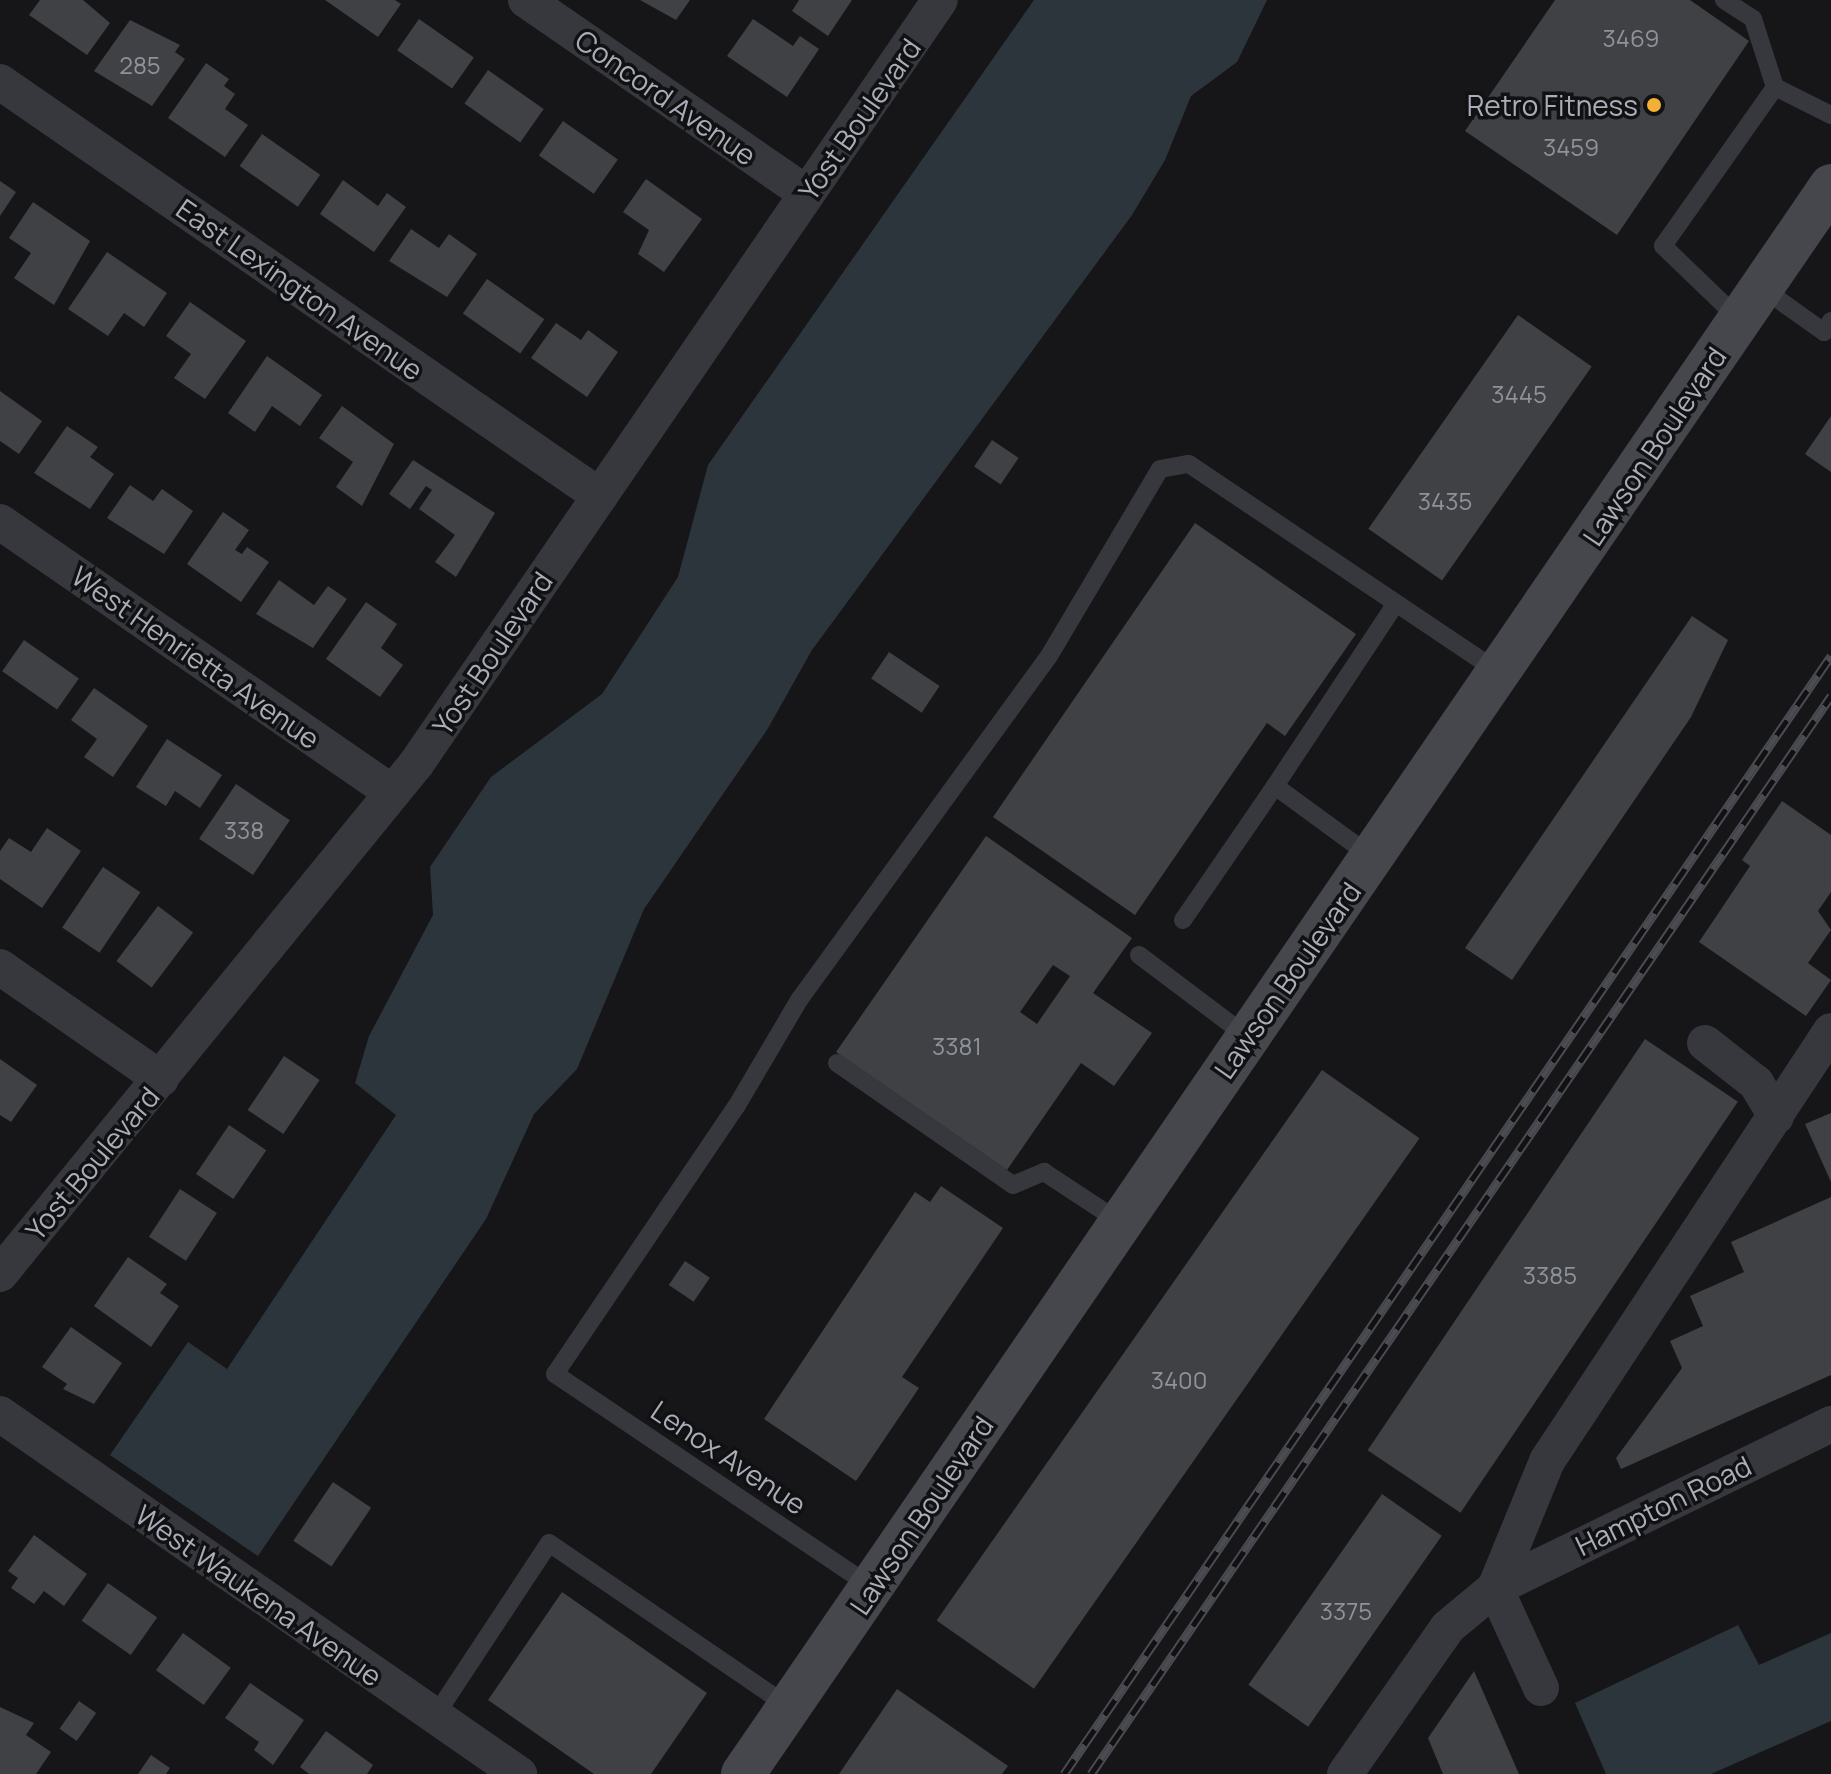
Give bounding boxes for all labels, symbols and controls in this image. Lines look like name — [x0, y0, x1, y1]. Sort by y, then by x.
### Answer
street label: Concord Avenue — [569, 22, 763, 172]
house number: 3469 — [1603, 24, 1659, 52]
street label: Yost Boulevard — [791, 32, 927, 206]
house number: 285 — [119, 51, 161, 79]
place label: Retro Fitness — [1467, 88, 1638, 122]
marker: Retro Fitness — [1645, 96, 1663, 114]
house number: 3459 — [1543, 133, 1599, 161]
street label: East Lexington Avenue — [170, 191, 430, 387]
street label: Lawson Boulevard — [1575, 341, 1733, 551]
house number: 3445 — [1491, 380, 1547, 408]
house number: 3435 — [1418, 487, 1472, 515]
street label: West Henrietta Avenue — [66, 559, 326, 755]
street label: Yost Boulevard — [425, 565, 559, 741]
house number: 338 — [224, 816, 264, 844]
street label: Lawson Boulevard — [1207, 875, 1367, 1085]
house number: 3381 — [932, 1032, 982, 1060]
street label: Yost Boulevard — [18, 1080, 166, 1246]
house number: 3385 — [1523, 1261, 1577, 1289]
house number: 3400 — [1151, 1366, 1207, 1394]
street label: Lenox Avenue — [645, 1393, 813, 1521]
street label: Lawson Boulevard — [842, 1410, 1000, 1620]
street label: Hampton Road — [1570, 1448, 1756, 1562]
street label: West Waukena Avenue — [129, 1497, 389, 1693]
house number: 3375 — [1320, 1597, 1372, 1625]

